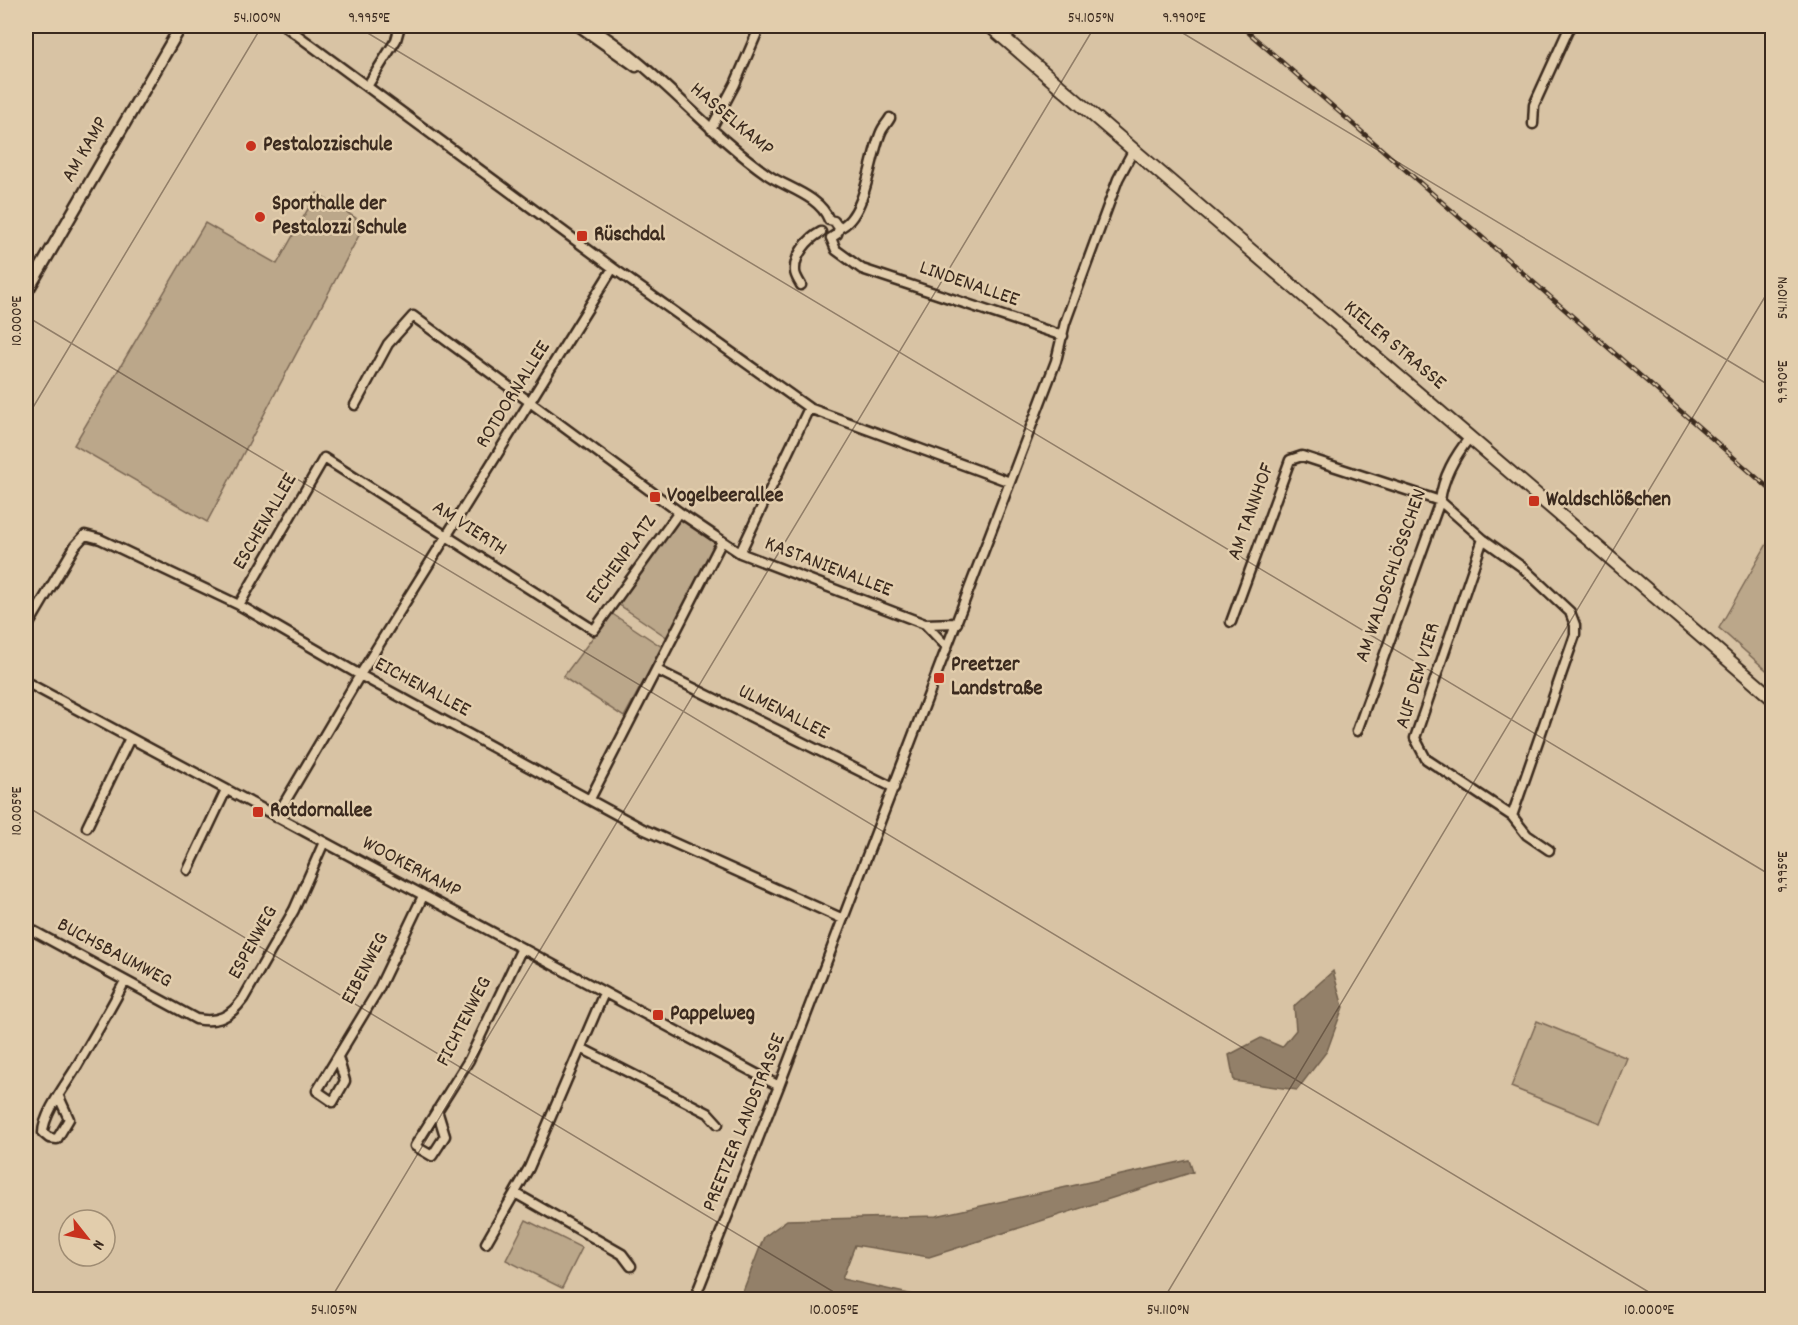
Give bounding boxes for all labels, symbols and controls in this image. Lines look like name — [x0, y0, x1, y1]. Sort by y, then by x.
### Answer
text: 54.100°N — [233, 8, 281, 30]
text: 9.995°E — [348, 8, 390, 30]
text: 54.105°N — [1068, 8, 1114, 30]
text: 9.990°E — [1163, 8, 1206, 30]
street label: HASSELKAMP — [682, 76, 780, 164]
street label: AM KAMP — [55, 111, 117, 189]
place label: Pestalozzischule — [263, 131, 393, 161]
marker: Pestalozzischule — [244, 139, 258, 153]
place label: Sporthalle der Pestalozzi Schule — [272, 190, 407, 244]
marker: Sporthalle der Pestalozzi Schule — [253, 210, 267, 224]
place label: Rüschdal — [594, 221, 666, 251]
marker: Rüschdal — [575, 229, 589, 243]
street label: LINDENALLEE — [915, 254, 1023, 316]
text: 54.110°N — [1773, 277, 1795, 319]
street label: KIELER STRASSE — [1336, 294, 1452, 398]
text: 10.000°E — [7, 296, 29, 346]
street label: ROTDORNALLEE — [469, 335, 559, 455]
text: 9.990°E — [1773, 360, 1795, 403]
street label: AM TANNHOF — [1221, 459, 1284, 565]
street label: ESCHENALLEE — [226, 468, 306, 576]
place label: Vogelbeerallee — [667, 482, 784, 512]
street label: AM WALDSCHLÖSSCHEN — [1348, 485, 1436, 667]
place label: Waldschlößchen — [1546, 486, 1671, 516]
marker: Vogelbeerallee — [648, 490, 662, 504]
street label: AM VIERTH — [426, 494, 512, 564]
marker: Waldschlößchen — [1527, 494, 1541, 508]
street label: EICHENPLATZ — [579, 508, 665, 611]
street label: KASTANIENALLEE — [760, 530, 897, 606]
street label: AUF DEM VIER — [1389, 619, 1449, 733]
street label: EICHENALLEE — [369, 650, 476, 726]
place label: Preetzer Landstraße — [951, 651, 1042, 705]
marker: Preetzer Landstraße — [932, 671, 946, 685]
street label: ULMENALLEE — [732, 677, 834, 749]
text: 10.005°E — [7, 786, 29, 835]
place label: Rotdornallee — [270, 797, 372, 827]
marker: Rotdornallee — [251, 805, 265, 819]
street label: WOOKERKAMP — [356, 829, 466, 907]
text: 9.995°E — [1773, 851, 1795, 893]
street label: ESPENWEG — [221, 901, 287, 985]
street label: BUCHSBAUMWEG — [51, 911, 177, 997]
street label: EIBENWEG — [334, 927, 398, 1011]
street label: FICHTENWEG — [429, 972, 501, 1072]
place label: Pappelweg — [670, 1000, 755, 1030]
marker: Pappelweg — [651, 1008, 665, 1022]
street label: PREETZER LANDSTRASSE — [696, 1029, 795, 1217]
north arrow — [57, 1208, 117, 1268]
text: N — [86, 1235, 110, 1254]
text: 54.105°N — [311, 1300, 357, 1322]
text: 10.005°E — [810, 1300, 859, 1322]
text: 54.110°N — [1147, 1300, 1189, 1322]
text: 10.000°E — [1624, 1300, 1674, 1322]

